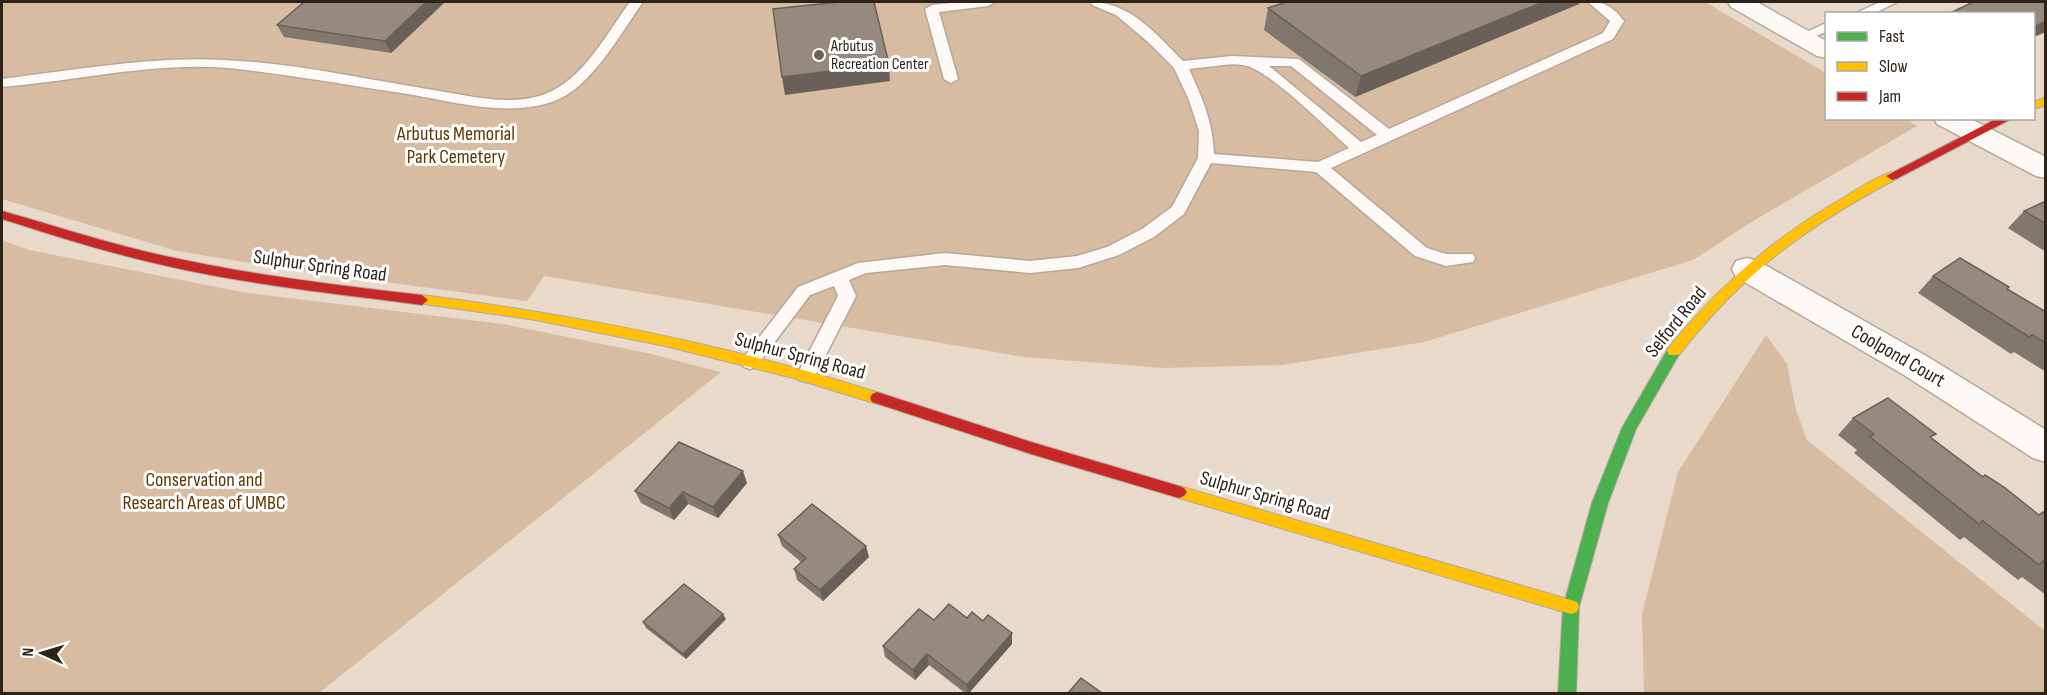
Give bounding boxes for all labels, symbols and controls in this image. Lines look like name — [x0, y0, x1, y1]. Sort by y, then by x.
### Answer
legend — [1825, 12, 2035, 120]
text: Fast — [1879, 26, 1905, 47]
place label: Arbutus Recreation Center — [830, 37, 929, 74]
marker: Arbutus Recreation Center — [812, 48, 826, 62]
text: Slow — [1879, 56, 1908, 77]
text: Jam — [1878, 86, 1901, 107]
park label: Arbutus Memorial Park Cemetery — [396, 122, 515, 169]
street label: Sulphur Spring Road — [252, 245, 388, 287]
street label: Selford Road — [1640, 282, 1712, 362]
street label: Coolpond Court — [1847, 319, 1949, 393]
street label: Sulphur Spring Road — [732, 327, 868, 385]
street label: Sulphur Spring Road — [1197, 466, 1333, 526]
park label: Conservation and Research Areas of UMBC — [122, 468, 286, 515]
north arrow — [12, 623, 72, 683]
text: N — [19, 647, 38, 657]

